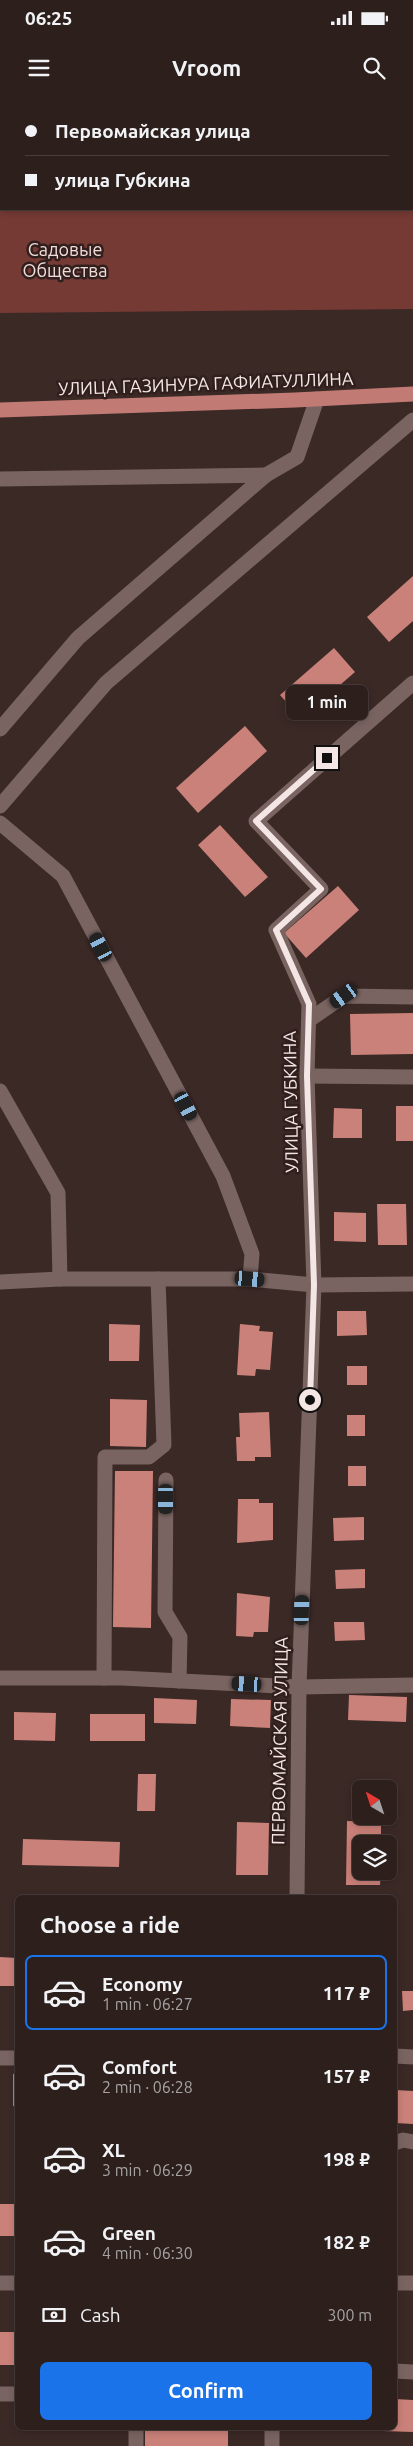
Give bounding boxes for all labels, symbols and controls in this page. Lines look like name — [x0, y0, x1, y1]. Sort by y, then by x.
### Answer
text: 06:25 — [25, 7, 73, 29]
icon: menu — [25, 54, 53, 82]
icon: search — [360, 54, 388, 82]
text: Vroom — [172, 55, 241, 80]
text: Первомайская улица — [55, 120, 251, 142]
text: улица Губкина — [55, 169, 191, 191]
park label: Садовые Общества — [23, 239, 107, 280]
street label: УЛИЦА ГАЗИНУРА ГАФИАТУЛЛИНА — [58, 368, 354, 398]
callout: 1 min — [286, 686, 368, 720]
text: 1 min — [307, 693, 347, 711]
route end — [316, 747, 338, 769]
car — [87, 930, 114, 964]
car — [327, 981, 360, 1011]
street label: УЛИЦА ГУБКИНА — [279, 1031, 301, 1173]
car — [172, 1089, 199, 1123]
car — [234, 1270, 265, 1288]
route start — [299, 1389, 321, 1411]
car — [158, 1484, 173, 1514]
car — [293, 1595, 310, 1625]
street label: ПЕРВОМАЙСКАЯ УЛИЦА — [267, 1637, 291, 1845]
car — [231, 1676, 262, 1692]
north arrow — [352, 1780, 398, 1825]
map controls — [352, 1780, 397, 1880]
button: layers — [352, 1835, 397, 1880]
text: Choose a ride — [40, 1912, 180, 1937]
icon: car — [42, 1970, 87, 2015]
text: Economy — [102, 1973, 183, 1995]
text: 117 ₽ — [323, 1982, 370, 2004]
text: 1 min · 06:27 — [102, 1995, 193, 2013]
icon: car — [42, 2053, 87, 2098]
text: Comfort — [102, 2056, 177, 2078]
text: 157 ₽ — [323, 2065, 370, 2087]
text: 2 min · 06:28 — [102, 2078, 193, 2096]
icon: car — [42, 2136, 87, 2181]
text: XL — [102, 2139, 125, 2161]
text: 198 ₽ — [323, 2148, 370, 2170]
text: 3 min · 06:29 — [102, 2161, 193, 2179]
icon: car — [42, 2219, 87, 2264]
text: Green — [102, 2222, 156, 2244]
text: 182 ₽ — [323, 2231, 370, 2253]
text: 4 min · 06:30 — [102, 2244, 193, 2262]
icon: cash — [40, 2301, 68, 2329]
text: Cash — [80, 2304, 121, 2326]
text: 300 m — [327, 2306, 372, 2324]
button: Confirm — [40, 2362, 372, 2420]

